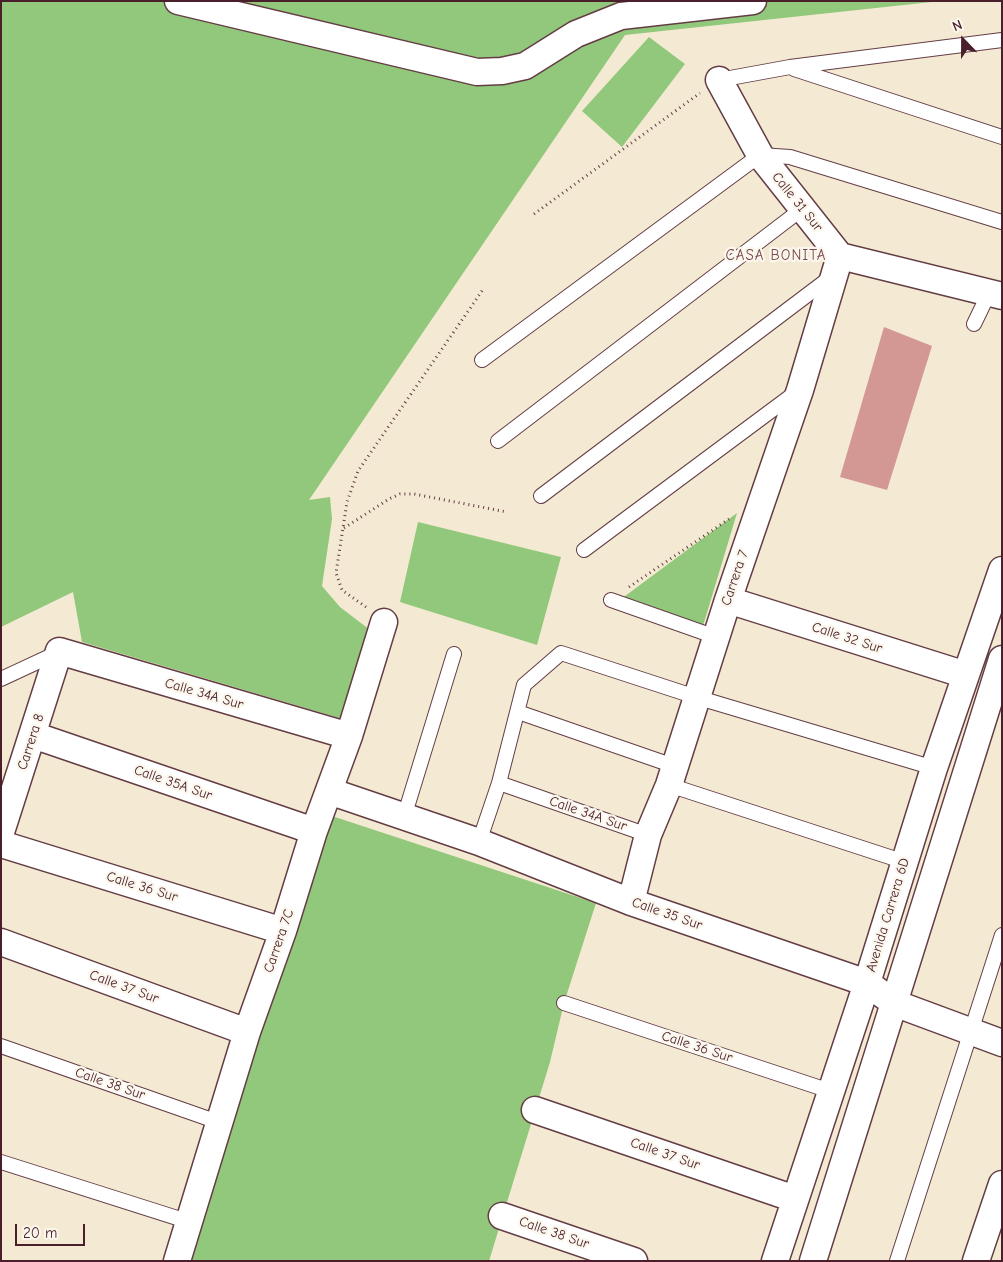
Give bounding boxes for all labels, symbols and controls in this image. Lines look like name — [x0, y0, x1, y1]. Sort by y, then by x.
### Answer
north arrow — [938, 15, 988, 65]
text: N — [950, 16, 965, 35]
street label: Calle 31 Sur — [768, 169, 826, 235]
district label: CASA BONITA — [724, 247, 828, 265]
street label: Carrera 7 — [718, 548, 752, 608]
street label: Calle 32 Sur — [810, 619, 884, 657]
street label: Calle 34A Sur — [163, 675, 245, 713]
street label: Carrera 8 — [14, 712, 48, 772]
street label: Calle 35A Sur — [132, 762, 214, 804]
street label: Calle 34A Sur — [547, 793, 629, 835]
street label: Avenida Carrera 6D — [863, 856, 913, 974]
street label: Calle 36 Sur — [104, 868, 180, 906]
street label: Calle 35 Sur — [630, 894, 704, 934]
street label: Carrera 7C — [260, 907, 298, 975]
street label: Calle 37 Sur — [87, 967, 161, 1007]
street label: Calle 36 Sur — [659, 1028, 735, 1066]
street label: Calle 38 Sur — [73, 1064, 147, 1104]
street label: Calle 37 Sur — [628, 1134, 702, 1174]
street label: Calle 38 Sur — [517, 1213, 591, 1253]
scale bar — [18, 1214, 88, 1246]
text: 20 m — [23, 1224, 57, 1242]

